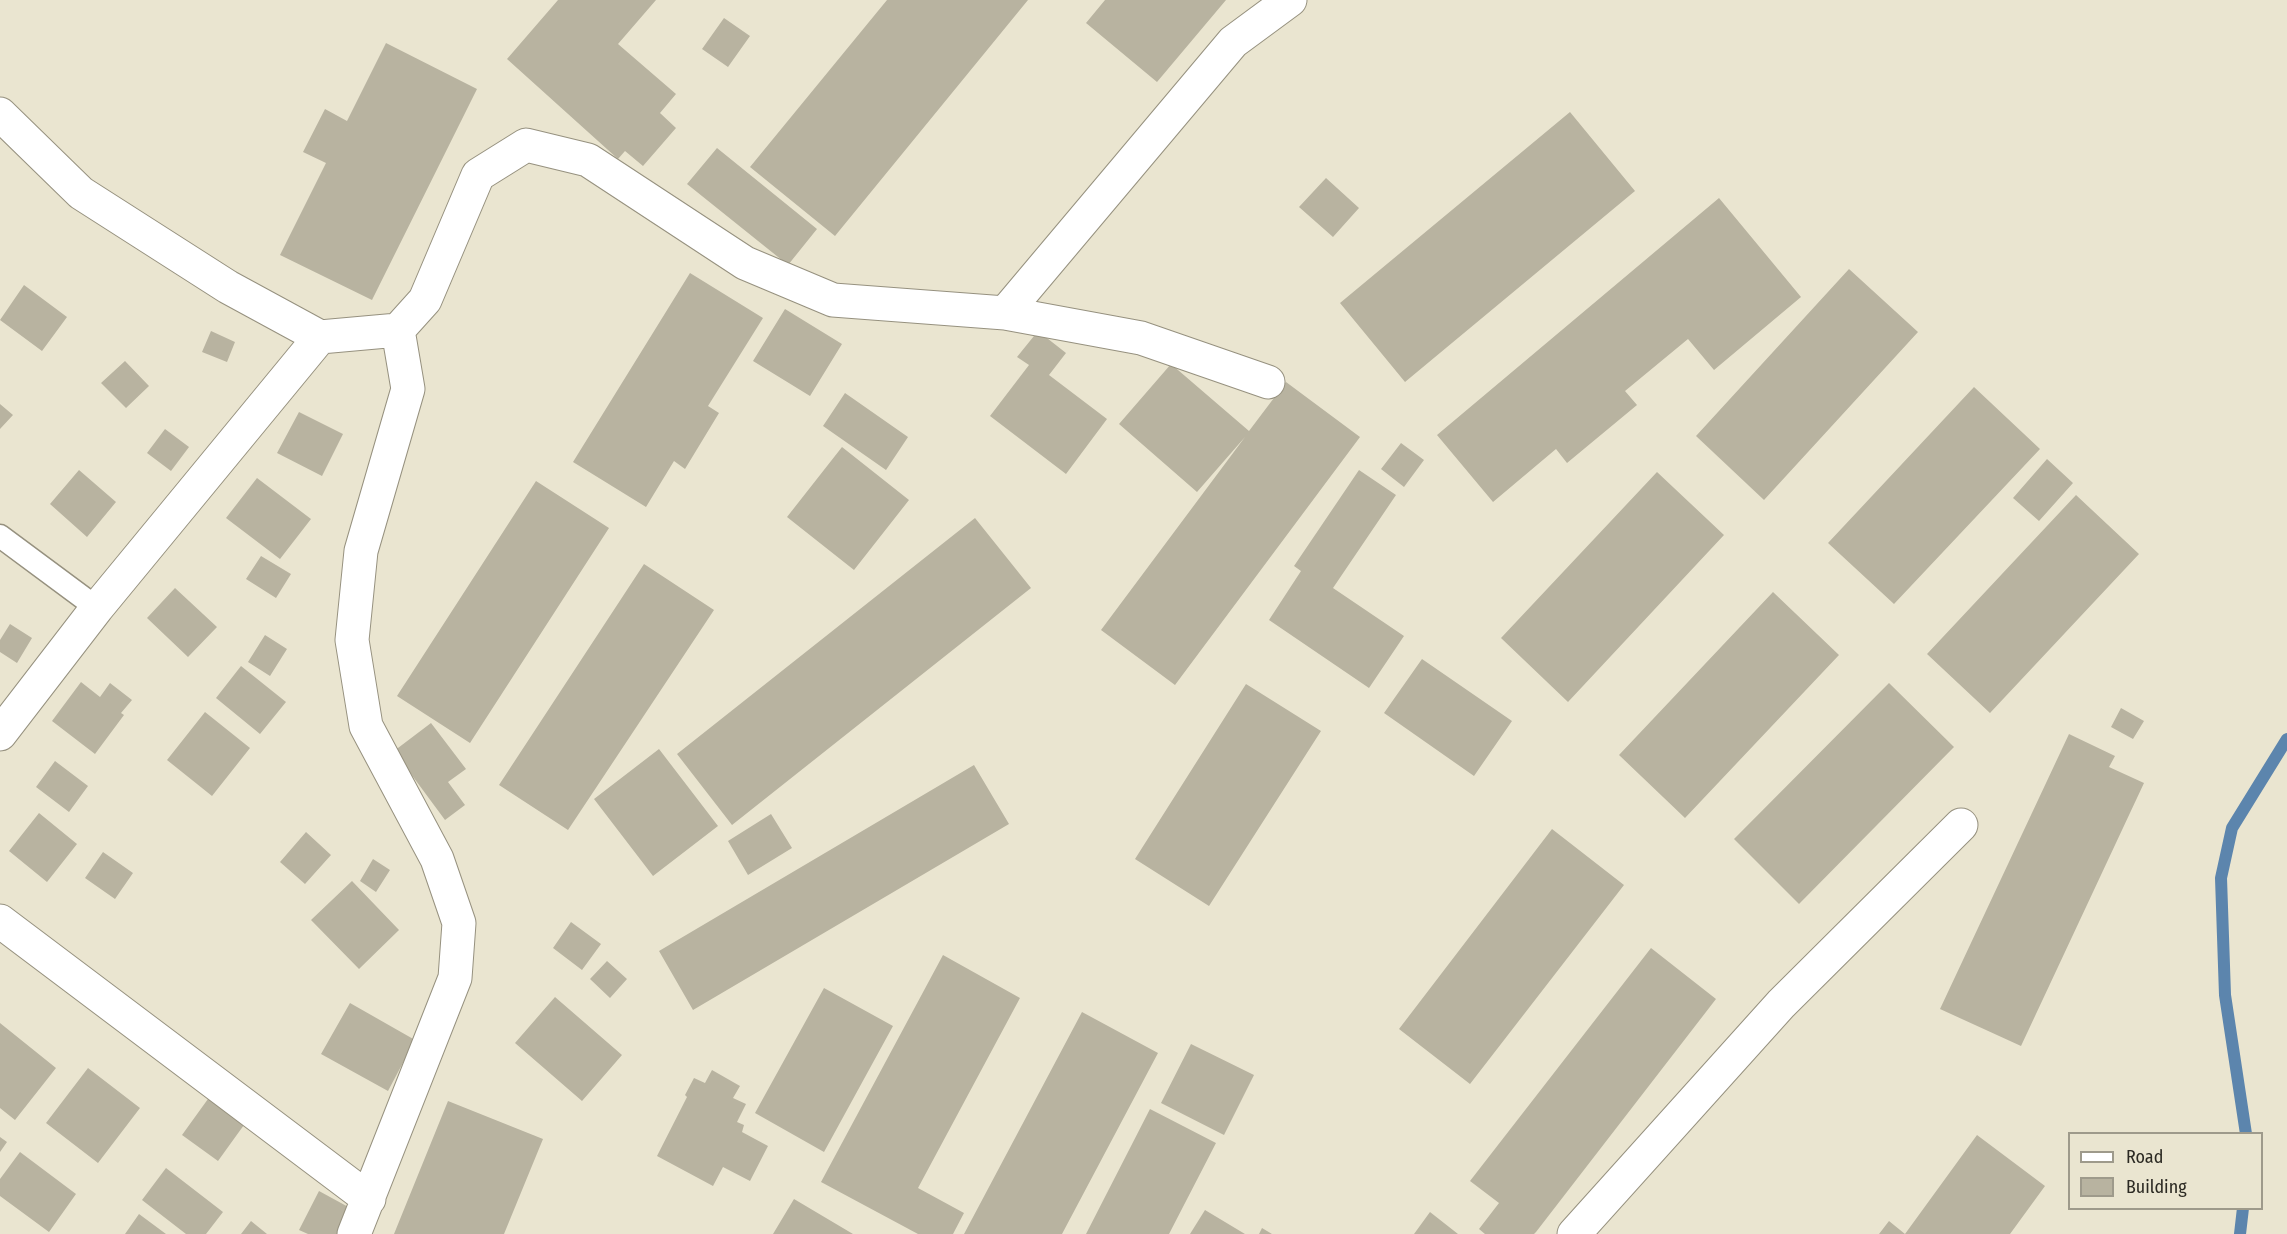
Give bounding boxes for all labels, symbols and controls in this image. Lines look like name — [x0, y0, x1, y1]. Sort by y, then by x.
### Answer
legend — [2068, 1132, 2263, 1210]
text: Road — [2126, 1146, 2163, 1168]
text: Building — [2126, 1176, 2187, 1198]

